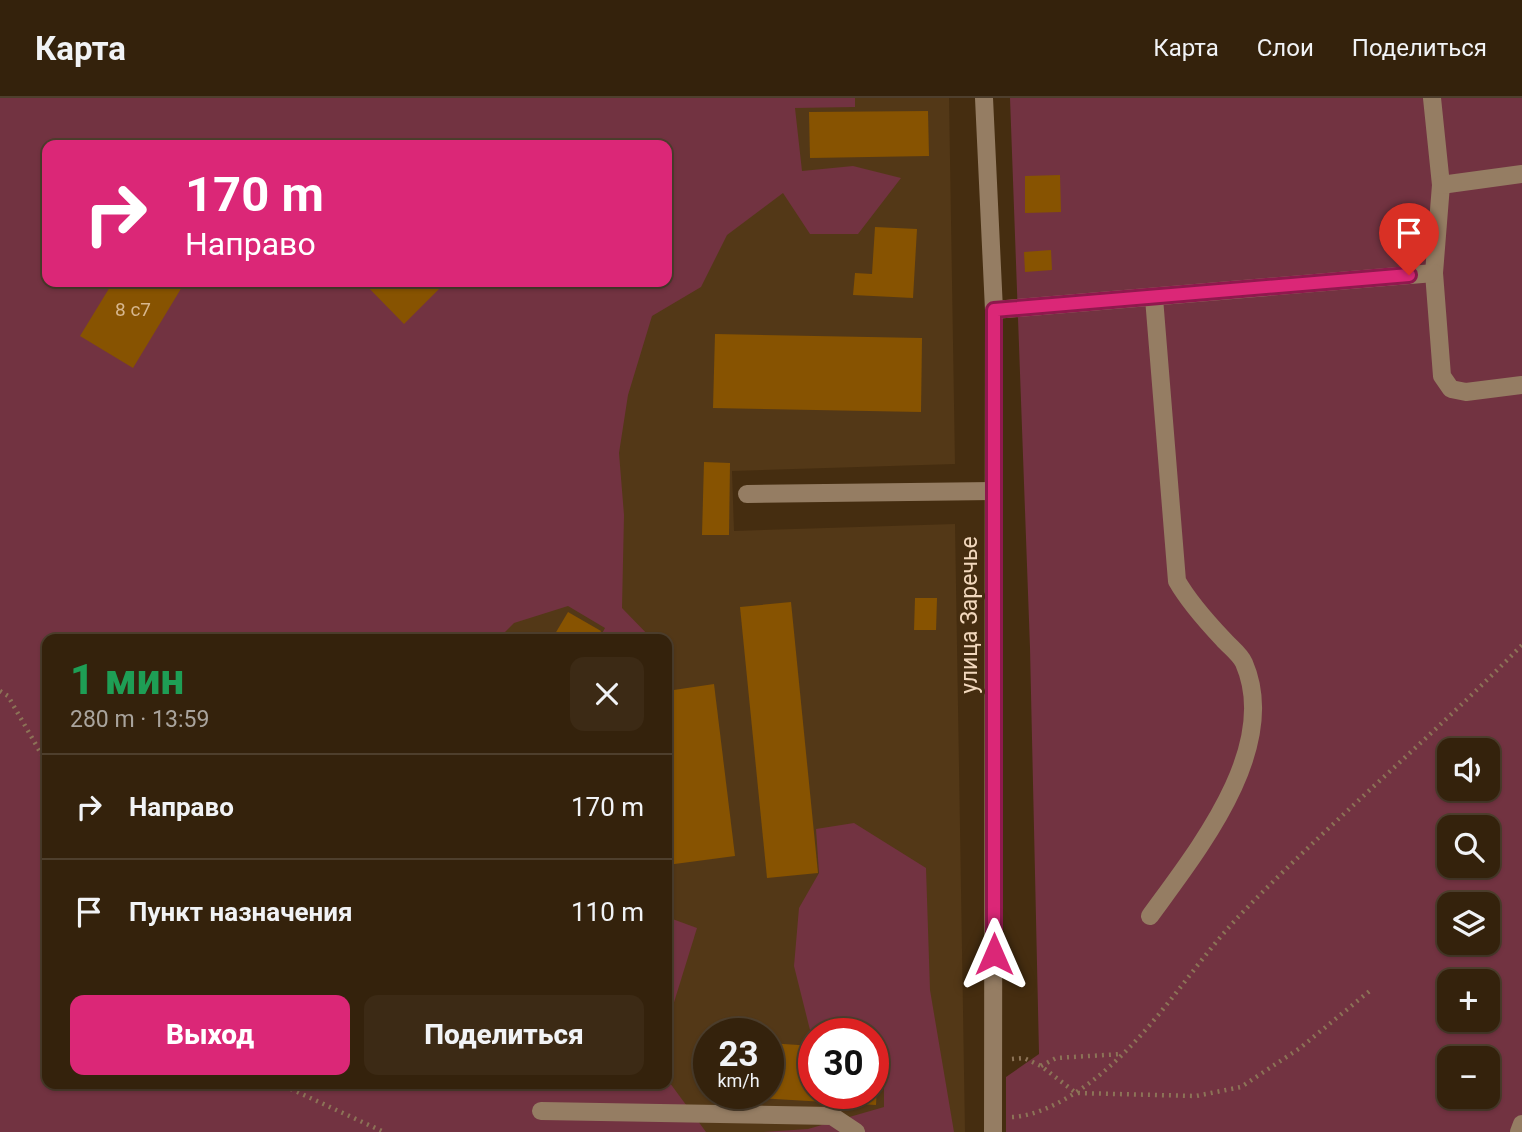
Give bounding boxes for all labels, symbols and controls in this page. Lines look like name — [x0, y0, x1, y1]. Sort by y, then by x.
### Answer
text: Карта — [35, 29, 126, 68]
text: Карта — [1153, 34, 1219, 62]
text: Слои — [1257, 34, 1314, 62]
text: Поделиться — [1352, 34, 1487, 62]
text: 170 m — [185, 166, 324, 223]
icon: right — [70, 168, 161, 259]
pin — [1379, 203, 1439, 275]
icon: arrive — [1390, 214, 1428, 252]
text: Направо — [185, 225, 316, 263]
house number: 8 с7 — [115, 298, 151, 321]
street label: улица Заречье — [956, 536, 983, 694]
text: 1 мин — [70, 655, 184, 704]
button: close — [570, 657, 644, 731]
text: 280 m · 13:59 — [70, 706, 209, 733]
map controls — [1437, 738, 1500, 1109]
button: sound — [1437, 738, 1500, 801]
icon: right — [70, 788, 108, 826]
text: Направо — [129, 792, 234, 822]
text: 170 m — [571, 792, 644, 822]
button: search — [1437, 815, 1500, 878]
button: layers — [1437, 892, 1500, 955]
icon: arrive — [70, 893, 108, 931]
text: Пункт назначения — [129, 897, 353, 927]
text: 110 m — [571, 897, 644, 927]
position arrow — [957, 917, 1031, 991]
button: + — [1437, 969, 1500, 1032]
button: Выход — [70, 995, 350, 1075]
button: Поделиться — [364, 995, 644, 1075]
speed limit sign: 30 — [798, 1018, 889, 1109]
text: 23 — [718, 1034, 759, 1075]
button: − — [1437, 1046, 1500, 1109]
text: km/h — [717, 1070, 760, 1091]

